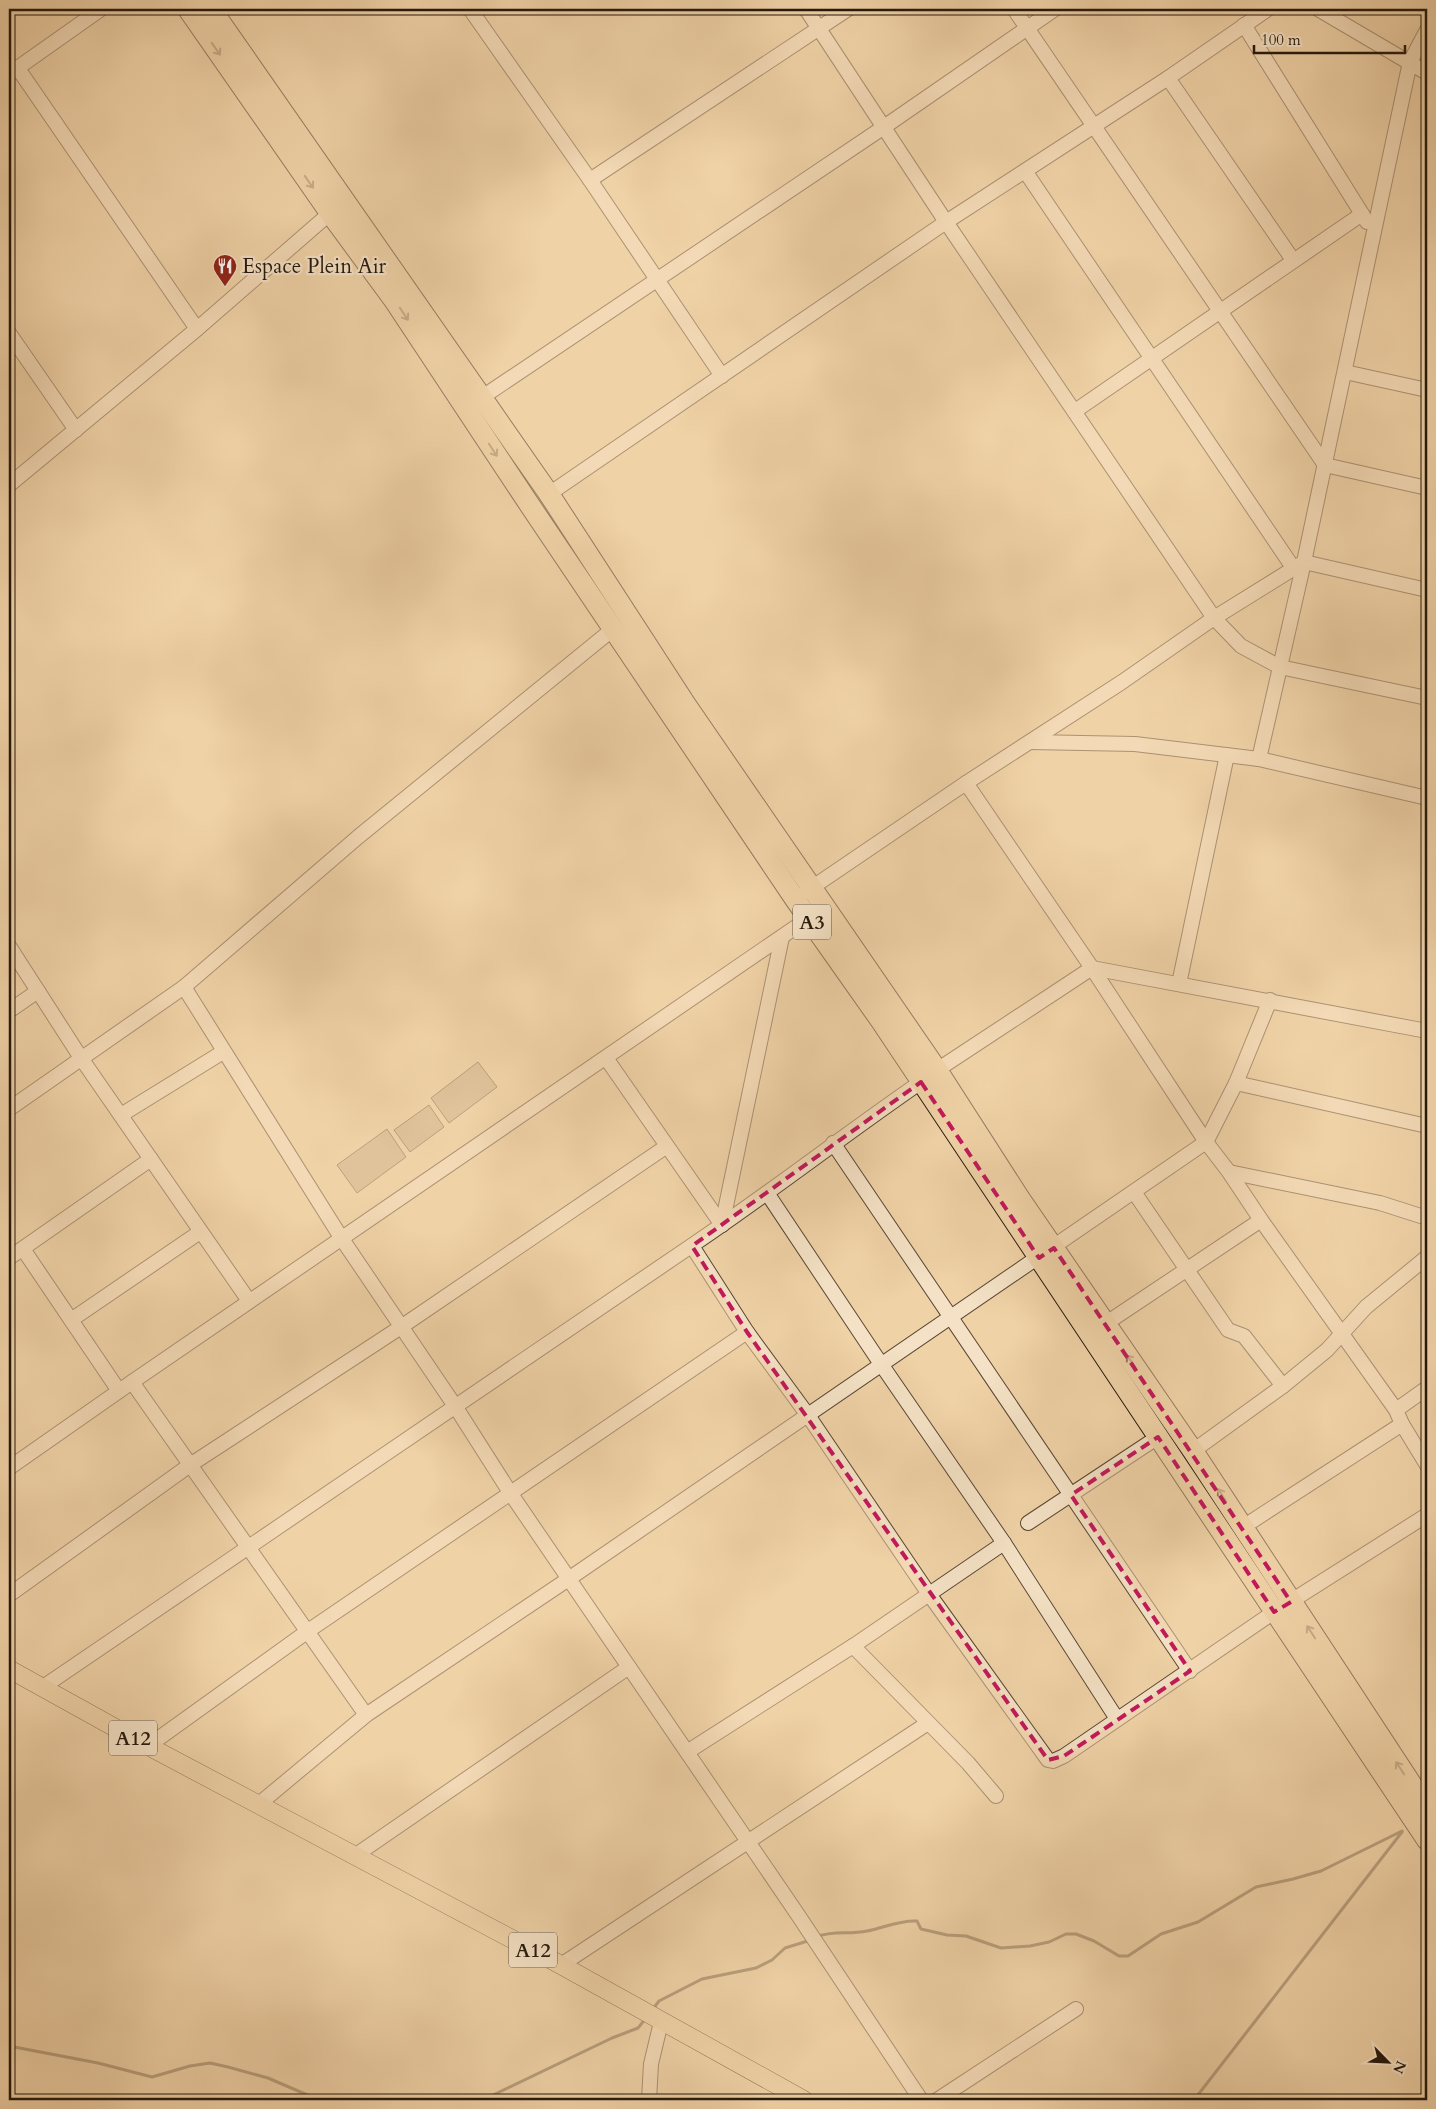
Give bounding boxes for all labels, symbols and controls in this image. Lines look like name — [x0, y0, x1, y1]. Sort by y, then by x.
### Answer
scale bar — [1254, 22, 1405, 54]
text: 100 m — [1261, 30, 1301, 50]
one-way arrow — [211, 42, 221, 56]
one-way arrow — [304, 175, 314, 189]
place label: Espace Plein Air — [242, 252, 387, 281]
restaurant icon: Espace Plein Air — [212, 253, 238, 287]
one-way arrow — [398, 307, 409, 321]
one-way arrow — [488, 442, 498, 456]
road number: A3 — [793, 904, 831, 940]
one-way arrow — [1126, 1354, 1136, 1368]
one-way arrow — [1217, 1489, 1227, 1503]
one-way arrow — [1305, 1625, 1315, 1639]
road number: A12 — [109, 1720, 157, 1756]
one-way arrow — [1394, 1761, 1404, 1775]
road number: A12 — [509, 1932, 557, 1968]
north arrow — [1364, 2036, 1414, 2086]
text: N — [1388, 2058, 1411, 2077]

